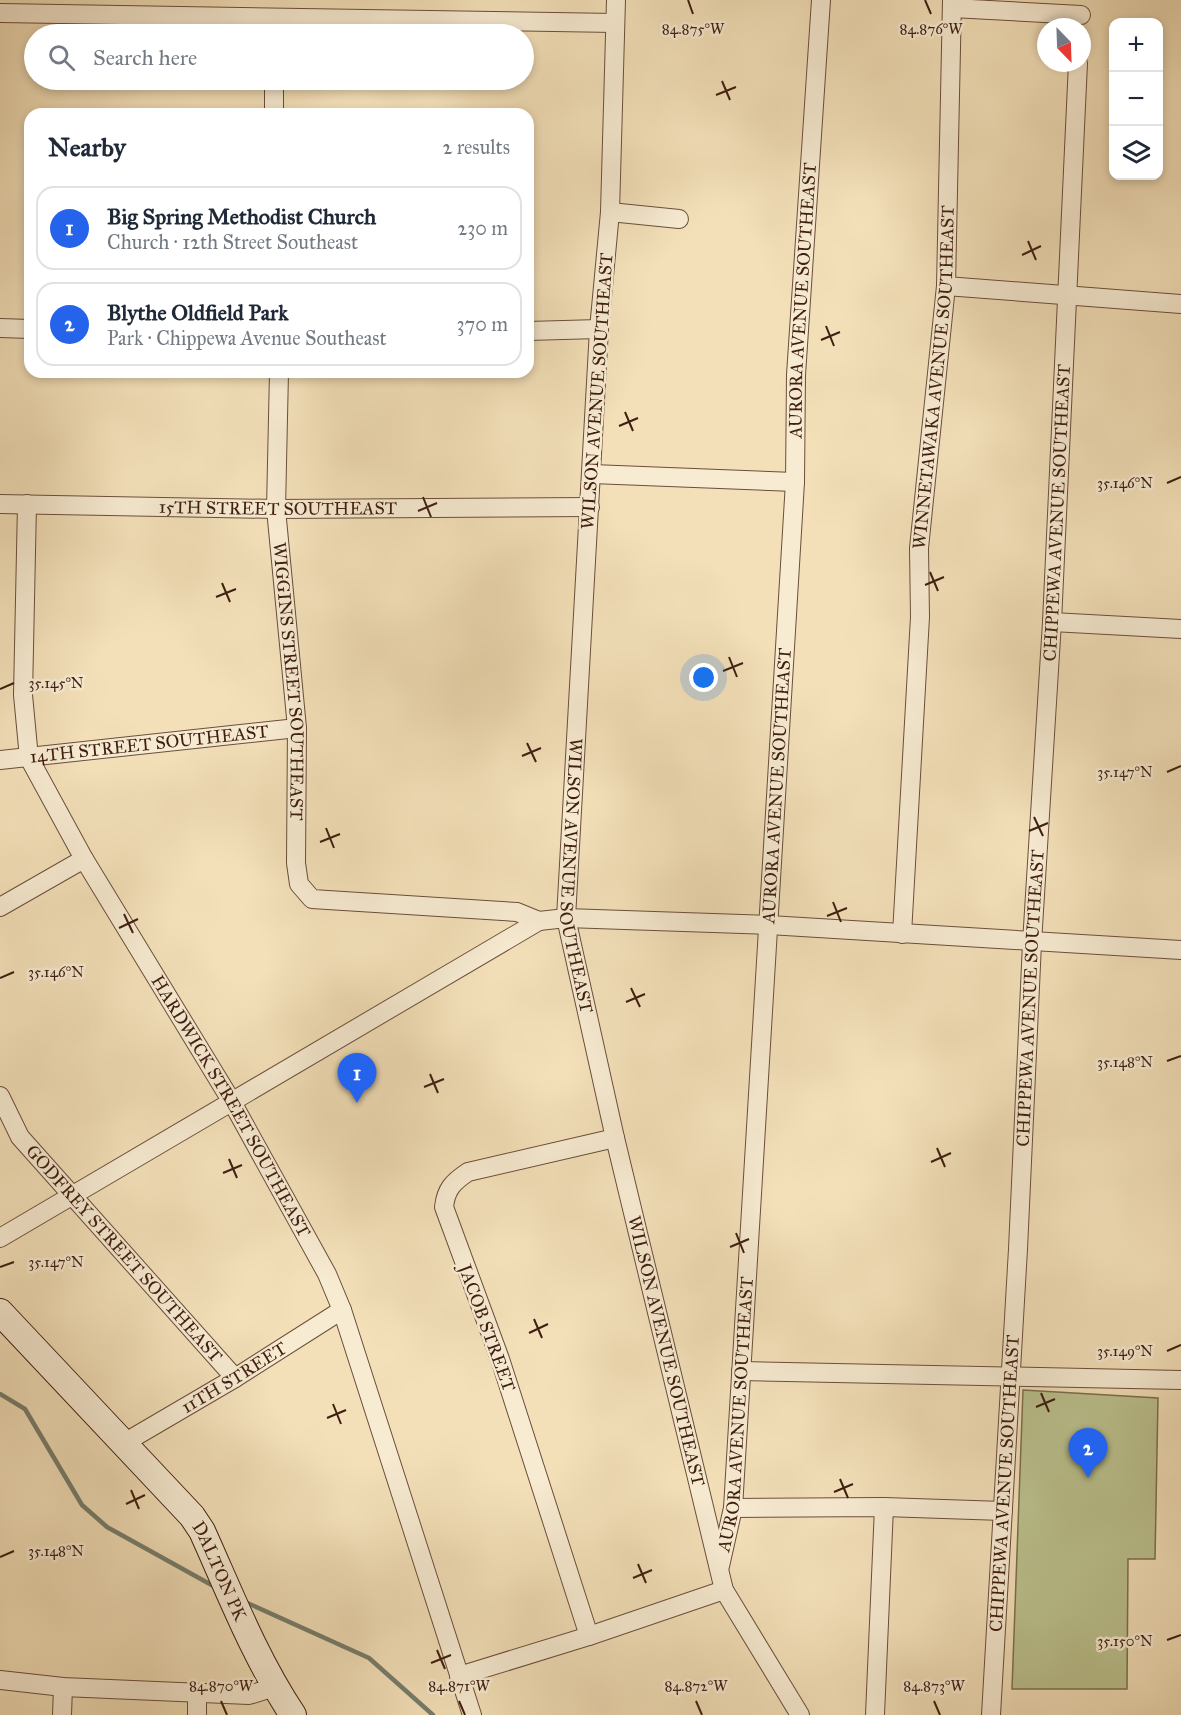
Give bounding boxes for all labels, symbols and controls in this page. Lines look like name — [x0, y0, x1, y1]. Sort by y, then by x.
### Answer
north arrow — [1037, 18, 1091, 72]
map controls — [1109, 18, 1163, 180]
button: + — [1109, 18, 1163, 72]
text: 84.875°W — [662, 20, 725, 38]
text: 84.876°W — [899, 20, 963, 38]
search box — [24, 24, 534, 90]
icon: search — [45, 41, 78, 74]
text: Search here — [93, 44, 197, 71]
button: − — [1109, 72, 1163, 126]
button: layers — [1109, 126, 1163, 180]
text: Nearby — [48, 131, 126, 163]
text: 2 results — [442, 135, 510, 159]
street label: AURORA AVENUE SOUTHEAST — [784, 162, 821, 440]
text: Big Spring Methodist Church — [107, 203, 376, 230]
street label: WINNETAWAKA AVENUE SOUTHEAST — [908, 205, 959, 550]
text: 1 — [66, 216, 73, 240]
text: 230 m — [457, 216, 508, 240]
text: Church · 12th Street Southeast — [107, 230, 358, 254]
street label: WILSON AVENUE SOUTHEAST — [576, 252, 618, 530]
text: Blythe Oldfield Park — [107, 299, 288, 326]
text: 2 — [65, 312, 74, 336]
text: 370 m — [457, 312, 508, 336]
text: Park · Chippewa Avenue Southeast — [107, 326, 387, 350]
street label: CHIPPEWA AVENUE SOUTHEAST — [1039, 364, 1075, 662]
text: 35.146°N — [1097, 474, 1153, 492]
street label: 15TH STREET SOUTHEAST — [159, 496, 397, 520]
street label: WIGGINS STREET SOUTHEAST — [268, 541, 308, 821]
street label: AURORA AVENUE SOUTHEAST — [757, 647, 796, 925]
your location — [689, 663, 718, 692]
text: 35.145°N — [28, 674, 84, 692]
street label: 14TH STREET SOUTHEAST — [29, 720, 270, 768]
street label: WILSON AVENUE SOUTHEAST — [554, 737, 598, 1015]
text: 35.147°N — [1097, 763, 1153, 781]
street label: CHIPPEWA AVENUE SOUTHEAST — [1012, 849, 1049, 1147]
text: 35.146°N — [28, 963, 84, 981]
street label: HARDWICK STREET SOUTHEAST — [146, 971, 315, 1241]
text: 35.148°N — [1097, 1053, 1153, 1071]
pin: 1 — [338, 1054, 376, 1103]
street label: GODFREY STREET SOUTHEAST — [21, 1140, 227, 1367]
street label: WILSON AVENUE SOUTHEAST — [623, 1214, 710, 1488]
text: 35.147°N — [28, 1253, 84, 1271]
street label: JACOB STREET — [452, 1259, 520, 1395]
street label: AURORA AVENUE SOUTHEAST — [712, 1276, 758, 1555]
street label: CHIPPEWA AVENUE SOUTHEAST — [985, 1334, 1024, 1633]
street label: 11TH STREET — [177, 1337, 291, 1418]
text: 35.149°N — [1097, 1342, 1153, 1360]
pin: 2 — [1068, 1428, 1108, 1478]
street label: DALTON PK — [188, 1517, 252, 1626]
text: 35.148°N — [28, 1542, 84, 1560]
text: 35.150°N — [1097, 1632, 1153, 1650]
text: 84.870°W — [189, 1677, 254, 1695]
text: 84.871°W — [428, 1677, 490, 1695]
text: 84.872°W — [665, 1677, 728, 1695]
text: 84.873°W — [903, 1677, 965, 1695]

